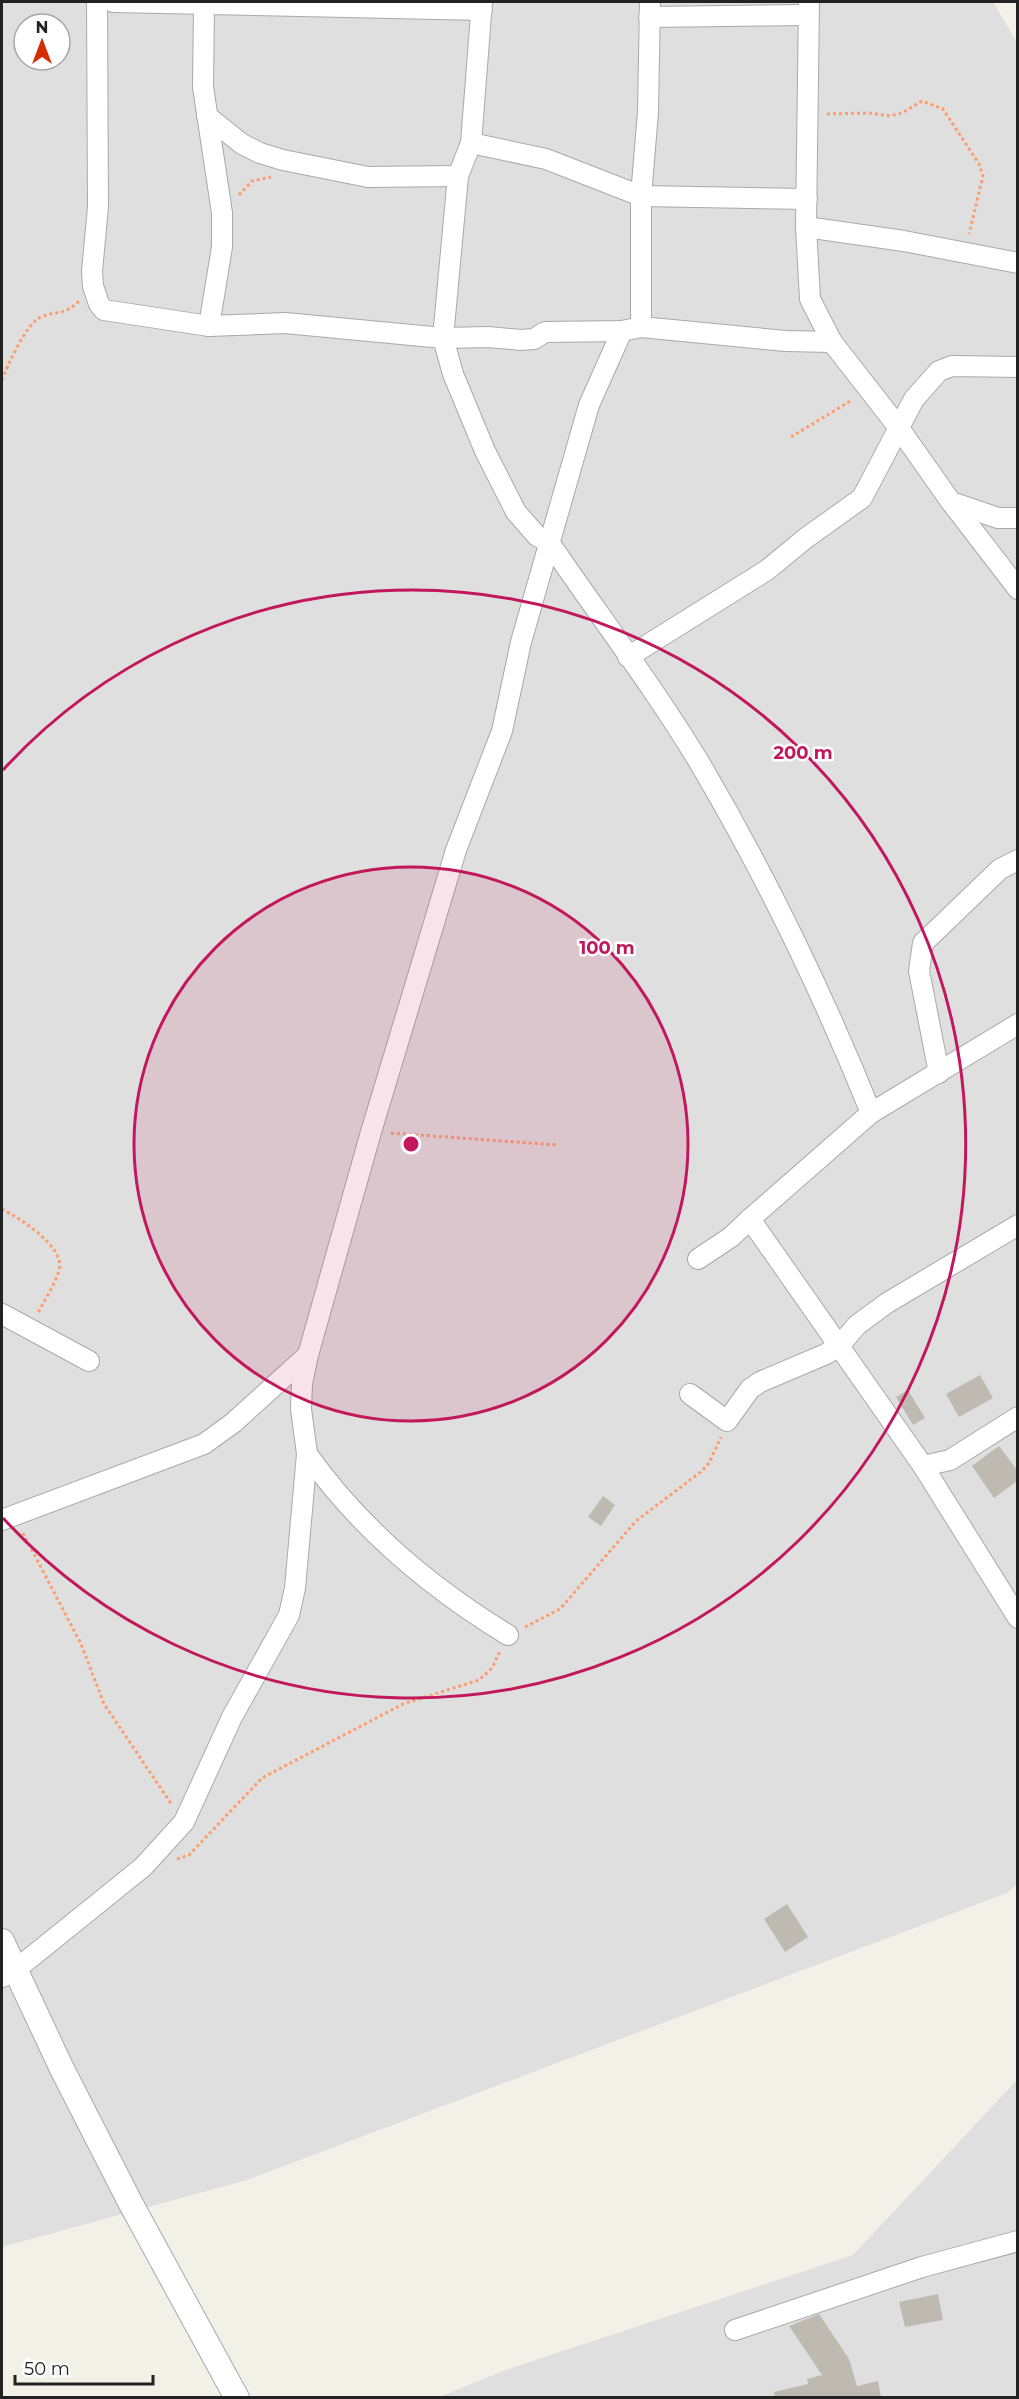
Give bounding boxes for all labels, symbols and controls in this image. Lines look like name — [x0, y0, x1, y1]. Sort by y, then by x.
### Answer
north arrow — [12, 12, 72, 72]
text: N — [36, 18, 48, 37]
text: 200 m — [773, 742, 833, 764]
text: 100 m — [579, 937, 635, 959]
centre of rings — [401, 1134, 421, 1154]
scale bar — [15, 2348, 153, 2386]
text: 50 m — [24, 2358, 70, 2380]

